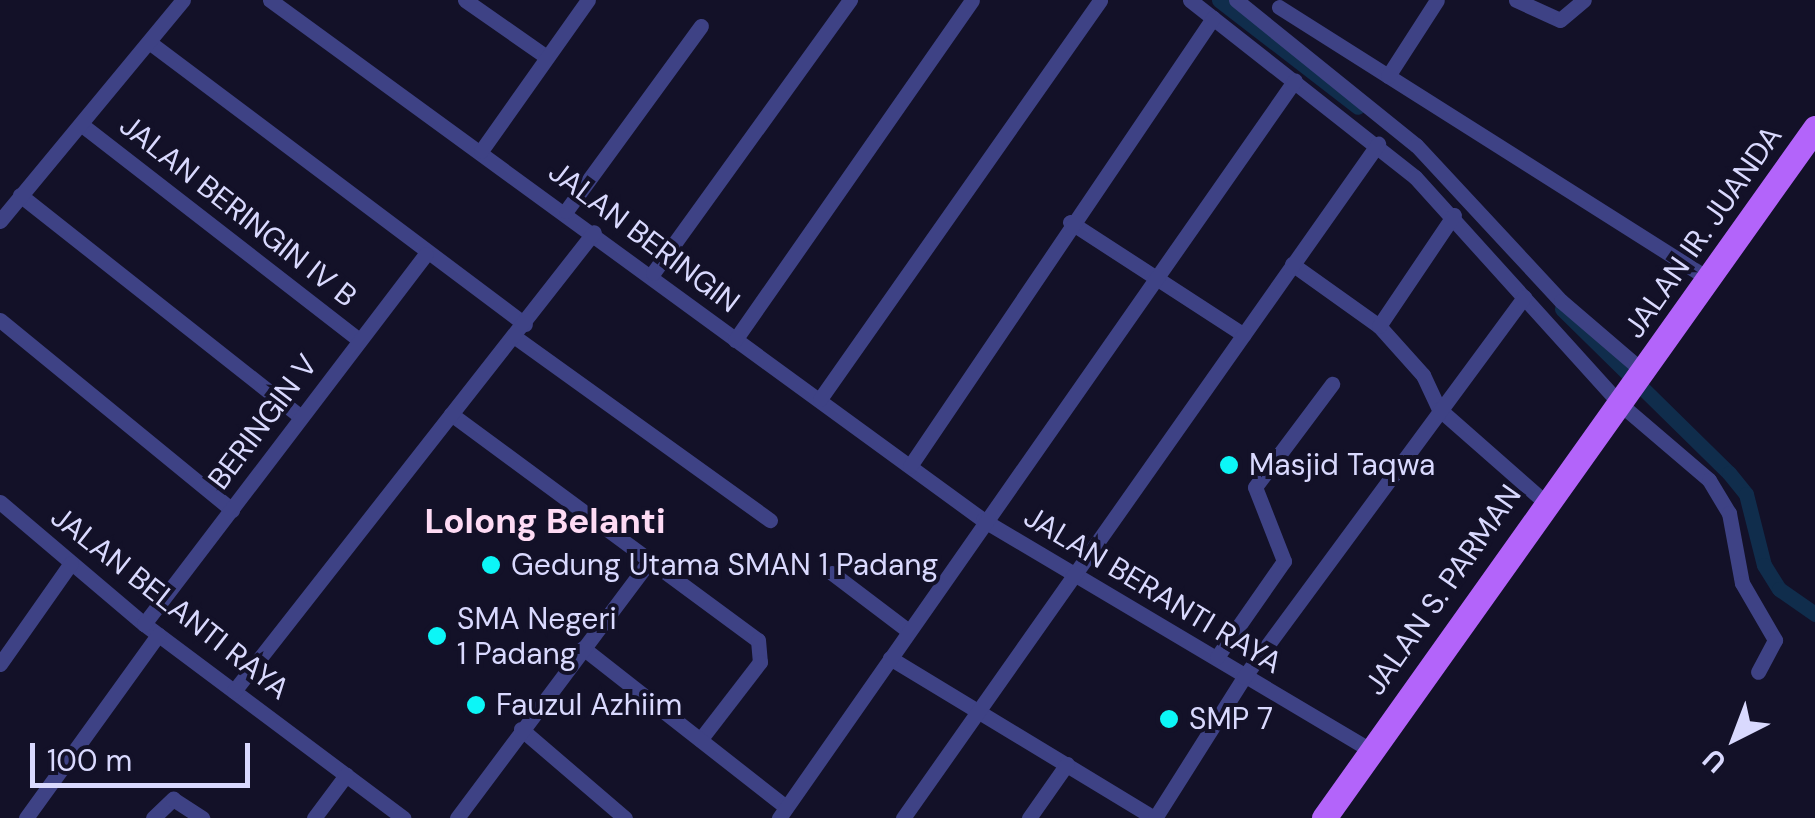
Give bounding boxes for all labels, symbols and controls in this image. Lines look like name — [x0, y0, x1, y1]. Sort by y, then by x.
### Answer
street label: JALAN BERINGIN IV B — [112, 107, 364, 315]
street label: JALAN IR. JUANDA — [1616, 119, 1790, 345]
street label: JALAN BERINGIN — [541, 154, 747, 320]
street label: BERINGIN V — [201, 348, 325, 496]
place label: Masjid Taqwa — [1249, 447, 1435, 483]
marker: Masjid Taqwa — [1218, 454, 1240, 476]
street label: JALAN S. PARMAN — [1357, 478, 1529, 702]
street label: JALAN BELANTI RAYA — [44, 499, 296, 707]
street label: JALAN BERANTI RAYA — [1018, 499, 1288, 681]
district label: Lolong Belanti — [424, 500, 666, 542]
place label: Gedung Utama SMAN 1 Padang — [511, 547, 938, 583]
marker: Gedung Utama SMAN 1 Padang — [480, 554, 502, 576]
place label: SMA Negeri 1 Padang — [457, 601, 617, 672]
marker: SMA Negeri 1 Padang — [426, 625, 448, 647]
place label: Fauzul Azhiim — [496, 687, 682, 723]
north arrow — [1685, 688, 1785, 788]
marker: Fauzul Azhiim — [465, 694, 487, 716]
place label: SMP 7 — [1189, 701, 1273, 737]
marker: SMP 7 — [1158, 708, 1180, 730]
scale bar — [35, 723, 255, 785]
text: U — [1695, 740, 1734, 781]
text: 100 m — [47, 741, 132, 780]

